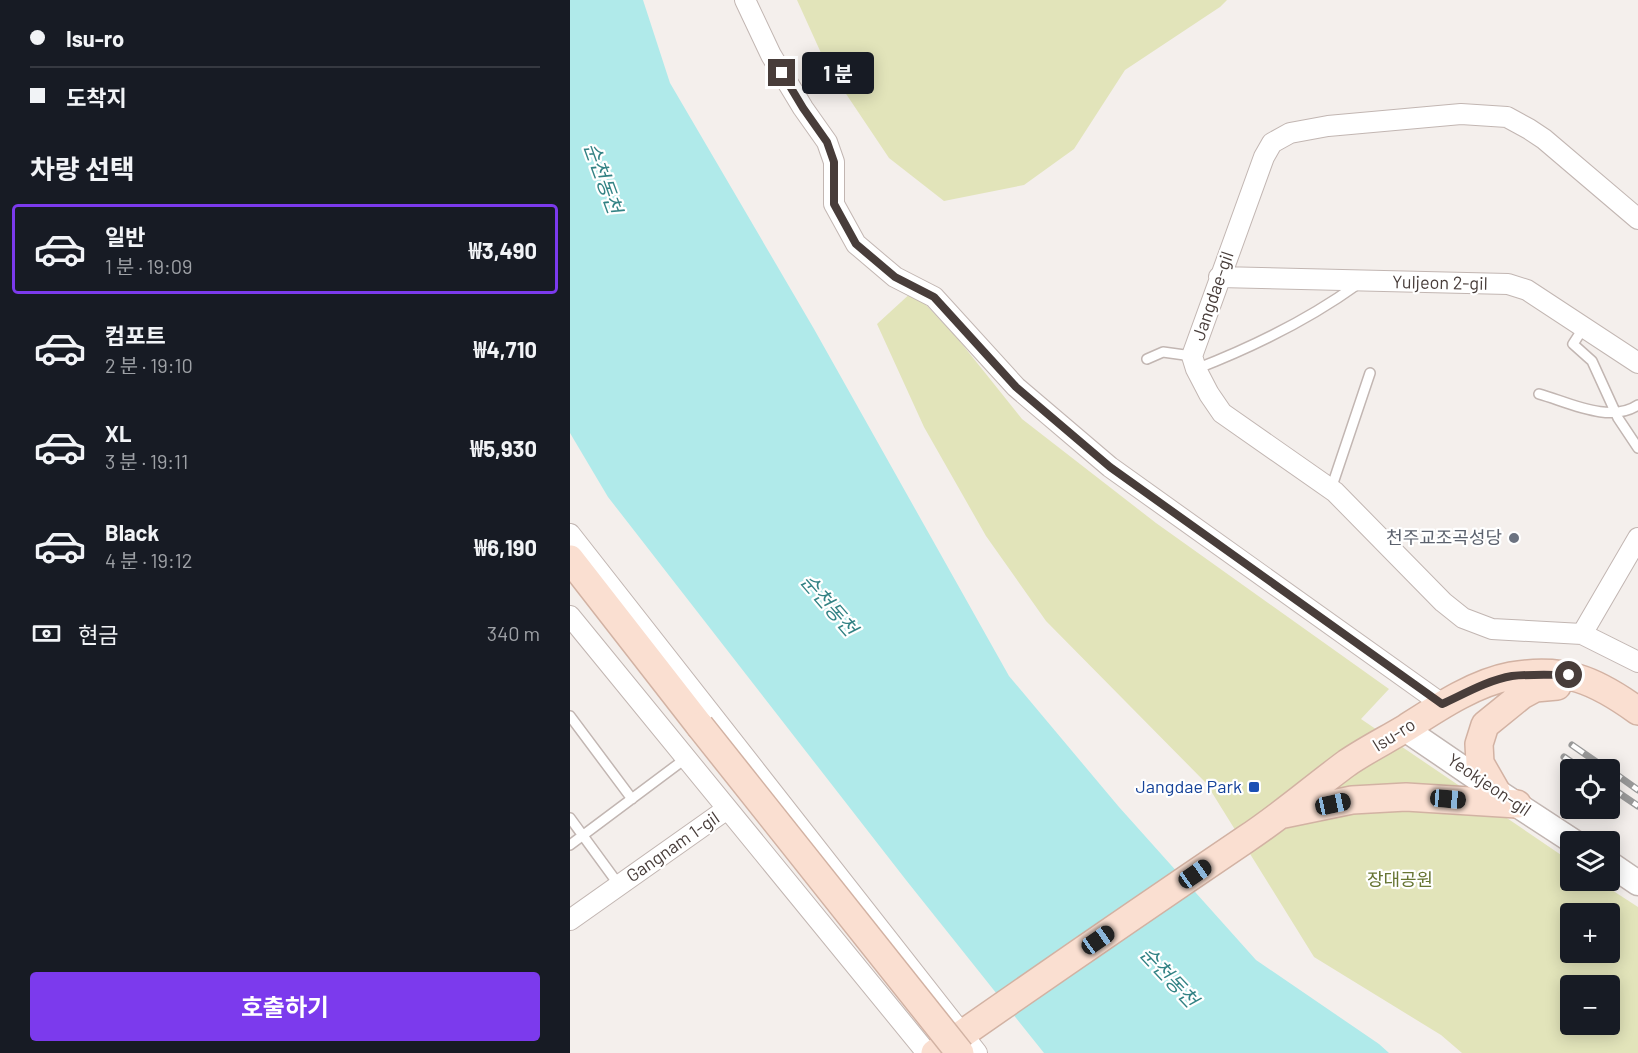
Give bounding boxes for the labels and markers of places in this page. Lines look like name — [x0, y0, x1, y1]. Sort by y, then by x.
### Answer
place label: 천주교조곡성당 — [1386, 526, 1502, 548]
marker: 천주교조곡성당 — [1507, 531, 1521, 545]
place label: Jangdae Park — [1135, 775, 1242, 797]
marker: Jangdae Park — [1247, 780, 1261, 794]

